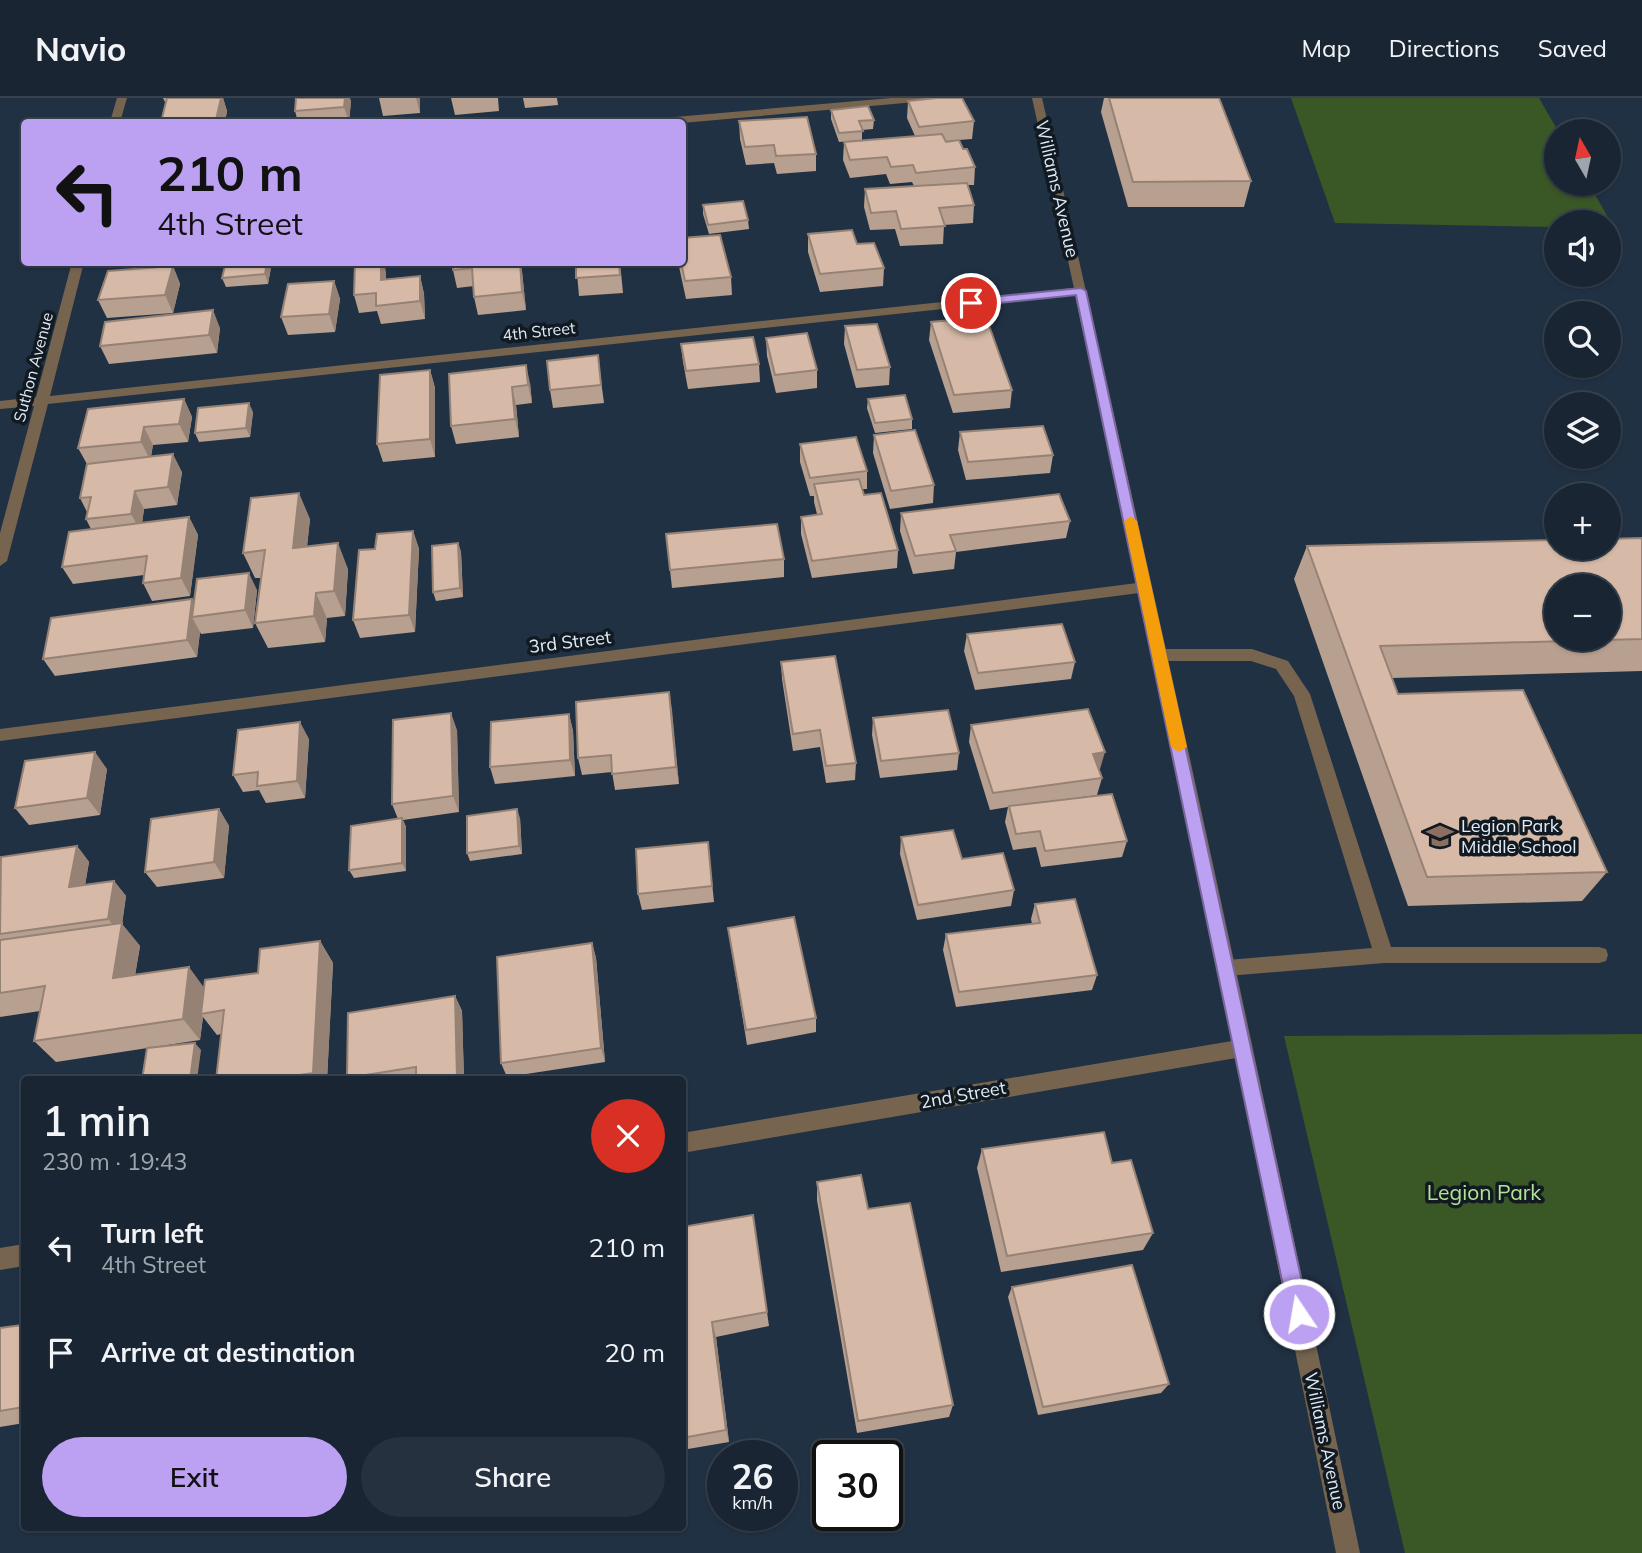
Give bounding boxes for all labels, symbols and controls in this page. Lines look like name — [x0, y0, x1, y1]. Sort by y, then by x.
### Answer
text: Navio — [35, 28, 126, 69]
text: Map — [1301, 33, 1351, 63]
text: Directions — [1389, 33, 1500, 63]
text: Saved — [1538, 33, 1607, 63]
street label: Williams Avenue — [1031, 118, 1084, 260]
north arrow — [1544, 119, 1620, 196]
map controls — [1544, 119, 1621, 651]
text: 210 m — [157, 142, 303, 203]
icon: left — [42, 147, 133, 238]
text: 4th Street — [157, 203, 303, 243]
button: sound — [1544, 210, 1621, 287]
pin — [941, 273, 1001, 333]
icon: arrive — [952, 284, 990, 322]
button: search — [1544, 301, 1621, 378]
street label: Suthon Avenue — [9, 310, 57, 424]
street label: 4th Street — [502, 317, 577, 345]
button: layers — [1544, 392, 1621, 469]
button: + — [1544, 483, 1621, 560]
button: − — [1544, 574, 1621, 651]
street label: 3rd Street — [528, 625, 612, 658]
place label: Legion Park Middle School — [1461, 814, 1577, 858]
school or university icon: Legion Park Middle School — [1425, 821, 1455, 851]
street label: 2nd Street — [918, 1076, 1008, 1113]
text: 1 min — [42, 1094, 151, 1147]
button: close — [591, 1099, 665, 1173]
text: 230 m · 19:43 — [42, 1147, 187, 1176]
park label: Legion Park — [1427, 1179, 1541, 1205]
text: Turn left — [101, 1217, 203, 1250]
icon: left — [42, 1229, 80, 1267]
text: 210 m — [589, 1231, 665, 1264]
text: 4th Street — [101, 1250, 206, 1279]
position arrow — [1262, 1277, 1336, 1351]
icon: arrive — [42, 1334, 80, 1372]
text: Arrive at destination — [101, 1336, 356, 1369]
text: 20 m — [604, 1336, 665, 1369]
street label: Williams Avenue — [1300, 1370, 1351, 1512]
button: Exit — [42, 1437, 347, 1517]
button: Share — [361, 1437, 665, 1517]
speed limit sign: 30 — [812, 1440, 903, 1531]
text: 26 — [731, 1454, 774, 1498]
text: km/h — [732, 1491, 773, 1514]

